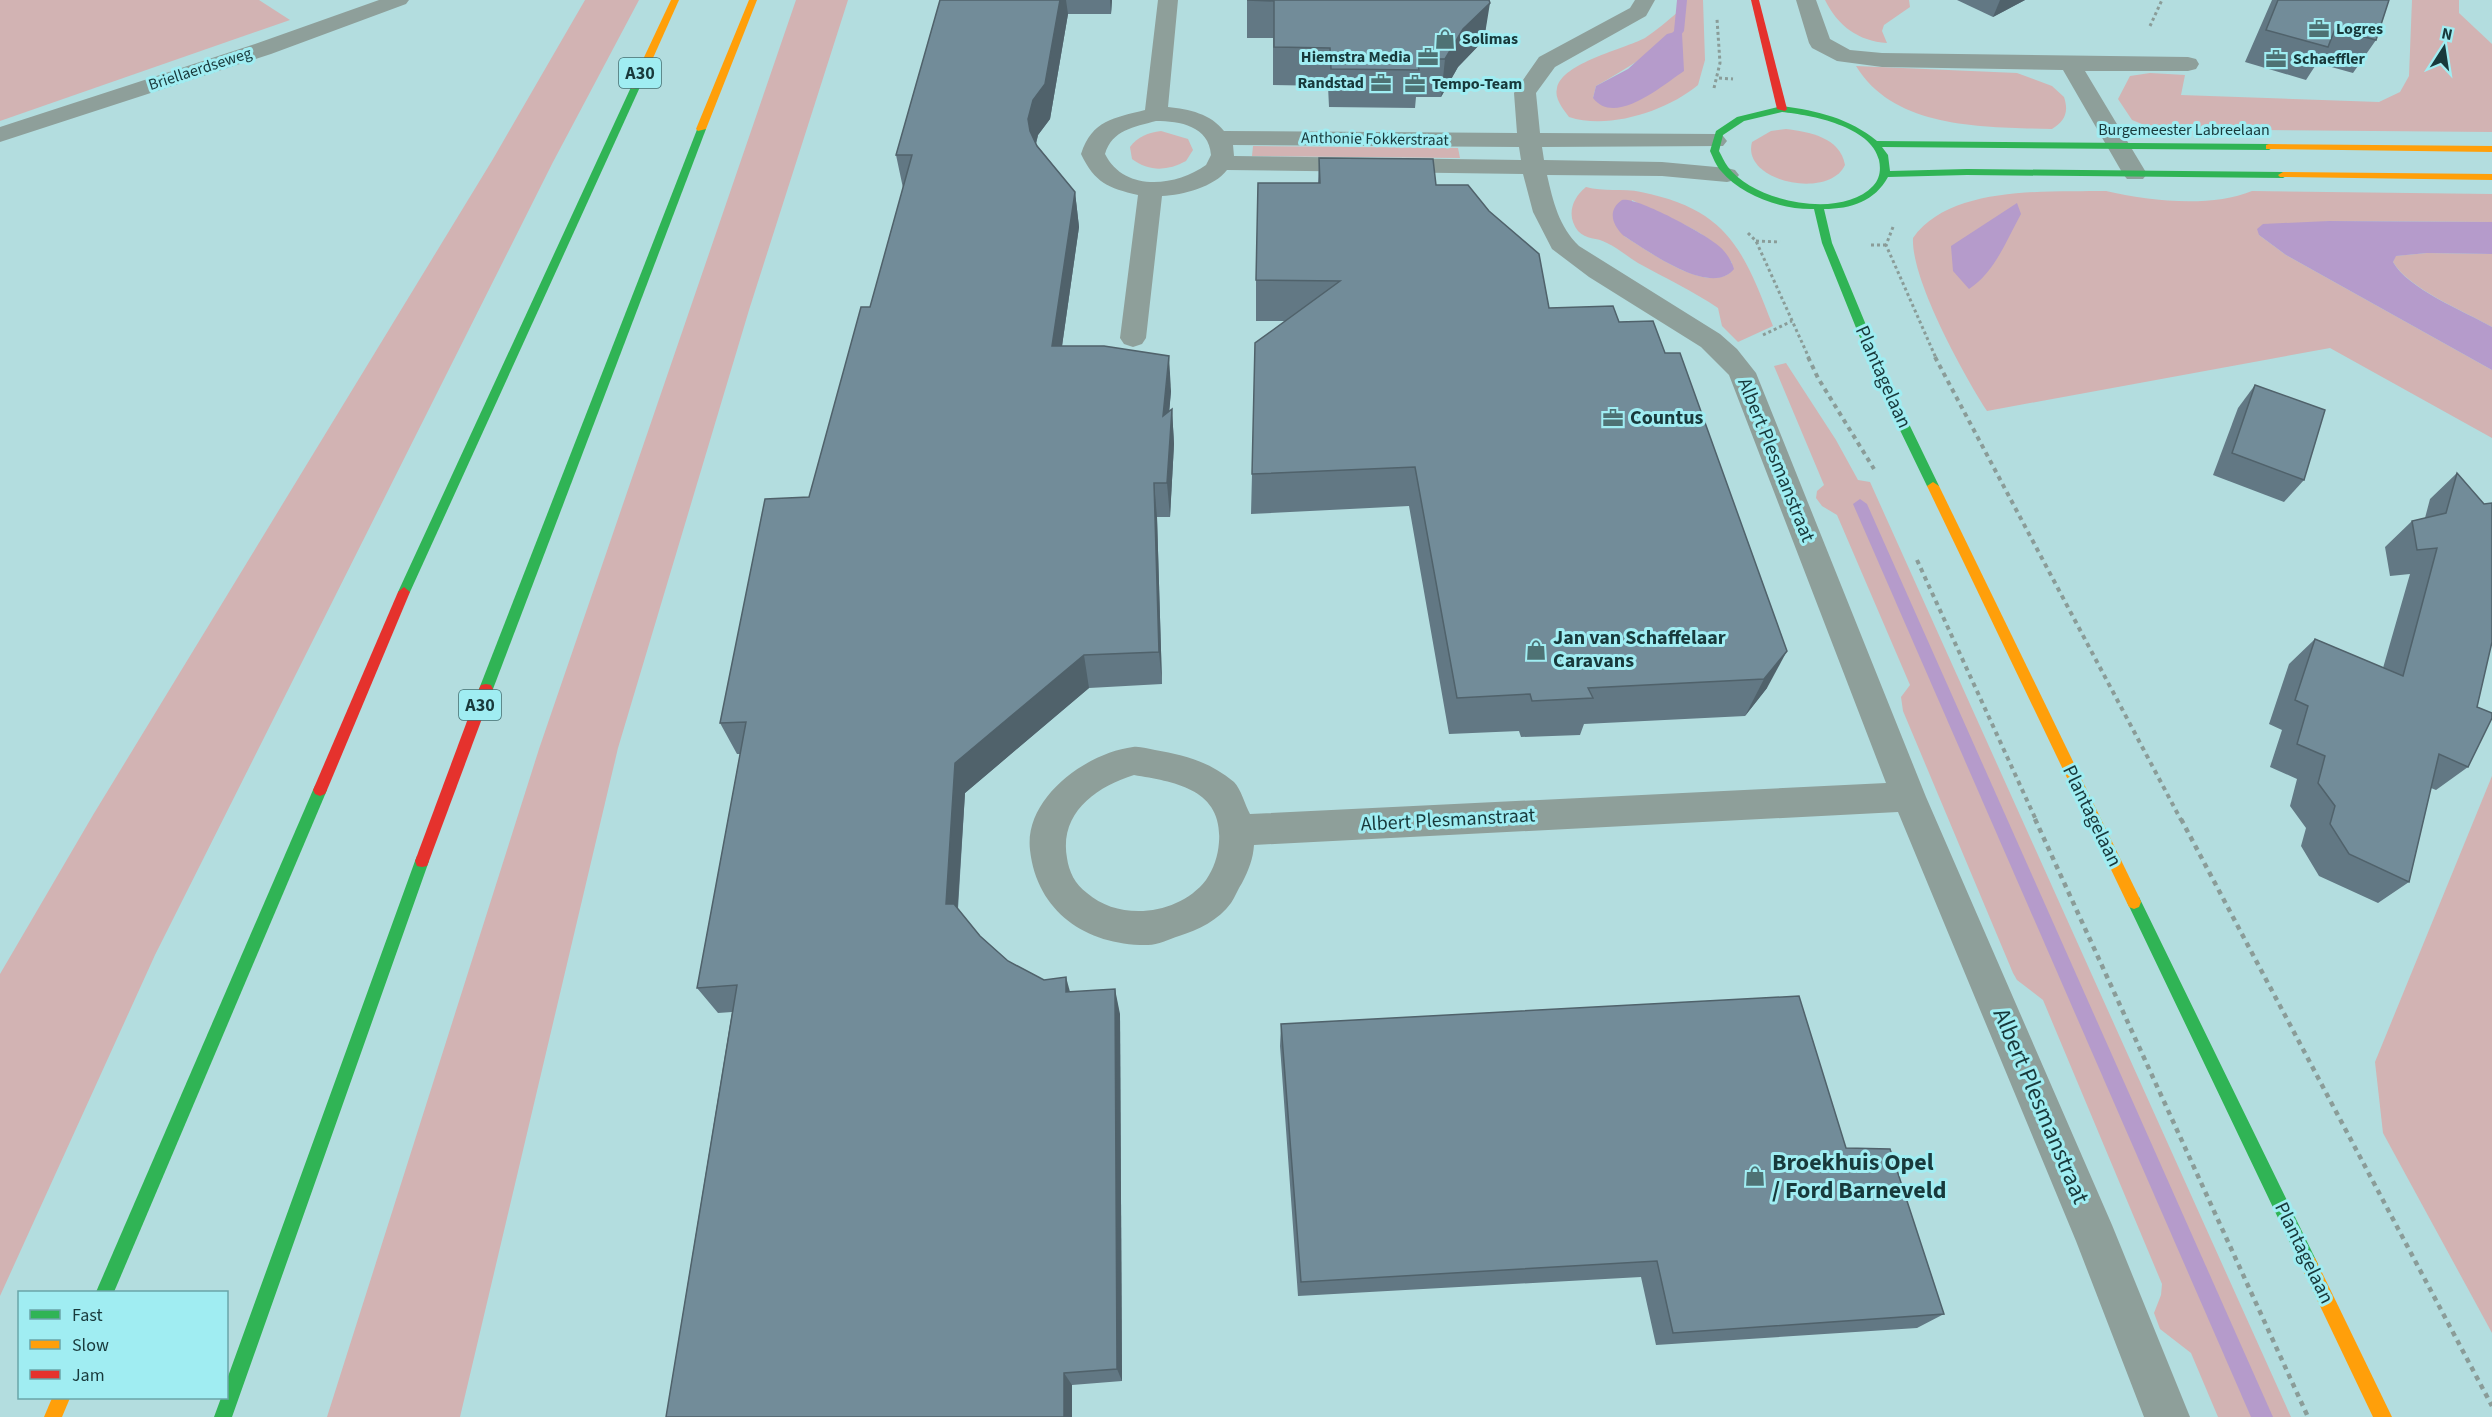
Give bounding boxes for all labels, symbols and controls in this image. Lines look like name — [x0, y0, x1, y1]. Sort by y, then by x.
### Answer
office icon: Logres — [2307, 17, 2331, 41]
place label: Logres — [2336, 18, 2383, 40]
north arrow — [2414, 18, 2474, 78]
text: N — [2439, 22, 2454, 46]
shop icon: Solimas — [1433, 27, 1457, 51]
place label: Solimas — [1462, 28, 1518, 50]
street label: Briellaerdseweg — [146, 42, 254, 96]
office icon: Hiemstra Media — [1416, 45, 1440, 69]
place label: Hiemstra Media — [1301, 46, 1411, 68]
office icon: Schaeffler — [2264, 47, 2288, 71]
place label: Schaeffler — [2293, 48, 2366, 70]
road number: A30 — [619, 58, 661, 88]
office icon: Randstad — [1369, 71, 1393, 95]
place label: Randstad — [1297, 72, 1364, 94]
office icon: Tempo-Team — [1403, 72, 1427, 96]
place label: Tempo-Team — [1432, 73, 1522, 95]
street label: Burgemeester Labreelaan — [2098, 119, 2270, 141]
street label: Anthonie Fokkerstraat — [1301, 127, 1450, 151]
street label: Plantagelaan — [1848, 321, 1918, 433]
street label: Albert Plesmanstraat — [1730, 374, 1822, 547]
place label: Countus — [1630, 404, 1704, 432]
office icon: Countus — [1601, 406, 1625, 430]
place label: Jan van Schaffelaar Caravans — [1553, 624, 1726, 675]
shop icon: Jan van Schaffelaar Caravans — [1524, 638, 1548, 662]
road number: A30 — [459, 690, 501, 720]
street label: Plantagelaan — [2055, 761, 2129, 871]
street label: Albert Plesmanstraat — [1360, 801, 1536, 839]
street label: Albert Plesmanstraat — [1984, 1003, 2098, 1209]
place label: Broekhuis Opel / Ford Barneveld — [1772, 1145, 1946, 1208]
shop icon: Broekhuis Opel / Ford Barneveld — [1743, 1164, 1767, 1188]
street label: Plantagelaan — [2267, 1198, 2341, 1308]
legend — [18, 1291, 228, 1399]
text: Fast — [72, 1303, 103, 1328]
text: Slow — [72, 1333, 109, 1358]
text: Jam — [72, 1363, 105, 1388]

